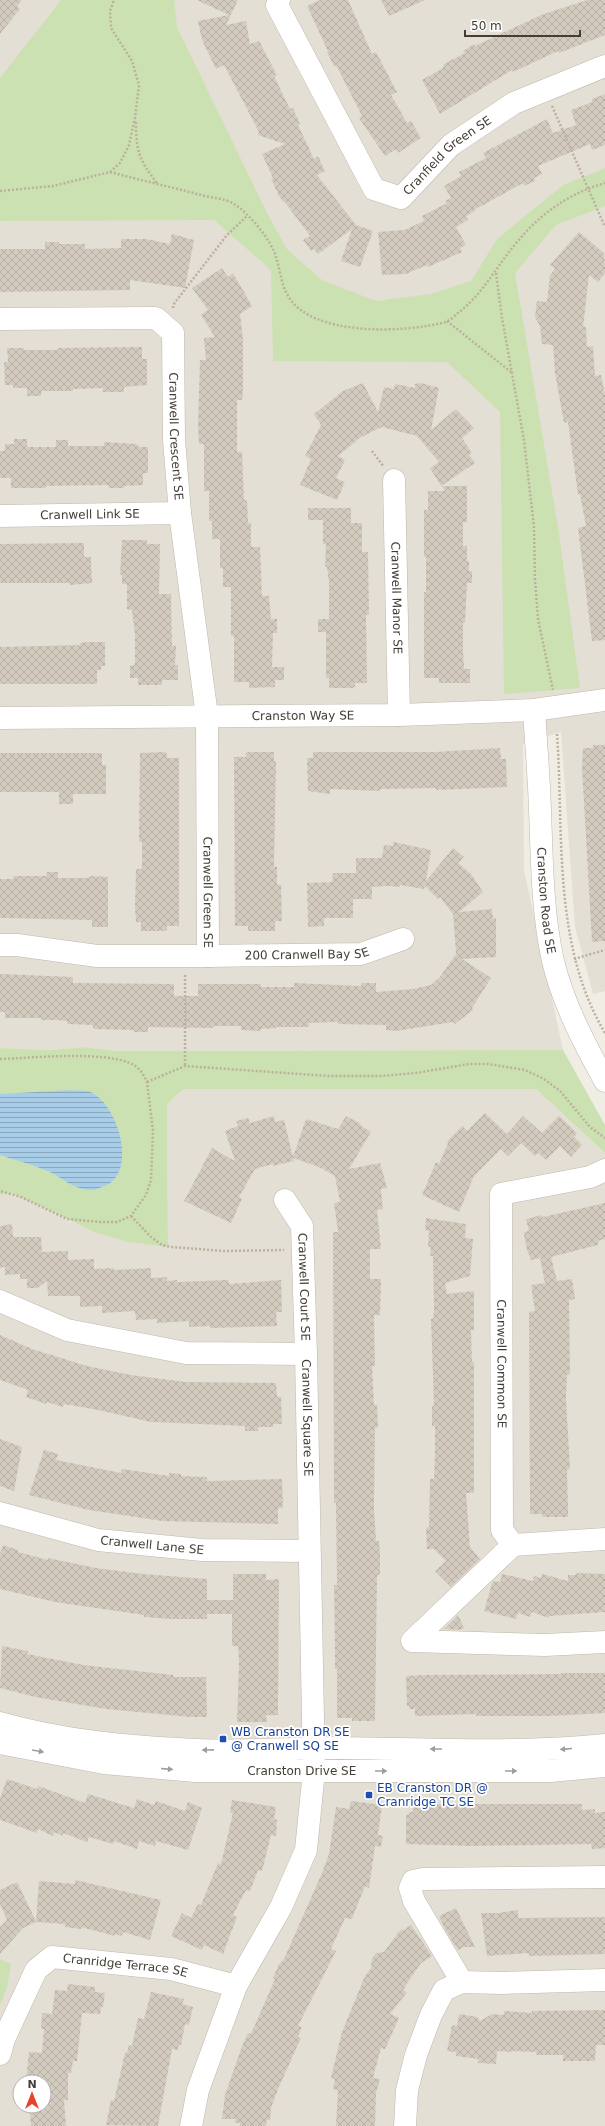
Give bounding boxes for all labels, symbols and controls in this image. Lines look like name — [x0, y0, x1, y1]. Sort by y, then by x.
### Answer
scale bar — [465, 12, 580, 38]
text: 50 m — [471, 19, 502, 33]
street label: Cranfield Green SE — [400, 113, 494, 198]
street label: Cranwell Crescent SE — [166, 372, 186, 501]
street label: Cranwell Link SE — [40, 507, 140, 522]
street label: Cranwell Manor SE — [388, 541, 405, 654]
street label: Cranston Way SE — [252, 708, 354, 723]
street label: Cranwell Green SE — [201, 837, 215, 948]
street label: Cranston Road SE — [534, 847, 558, 955]
street label: 200 Cranwell Bay SE — [245, 945, 371, 963]
street label: Cranwell Court SE — [295, 1233, 313, 1341]
street label: Cranwell Common SE — [494, 1299, 509, 1428]
street label: Cranwell Square SE — [299, 1359, 315, 1477]
street label: Cranwell Lane SE — [100, 1533, 205, 1557]
place label: WB Cranston DR SE @ Cranwell SQ SE — [231, 1725, 350, 1753]
marker: WB Cranston DR SE @ Cranwell SQ SE — [218, 1734, 228, 1744]
one-way arrow — [429, 1746, 442, 1752]
one-way arrow — [560, 1746, 572, 1753]
one-way arrow — [201, 1747, 214, 1753]
one-way arrow — [32, 1749, 44, 1755]
street label: Cranston Drive SE — [247, 1764, 356, 1778]
one-way arrow — [161, 1765, 173, 1772]
one-way arrow — [375, 1768, 388, 1774]
one-way arrow — [505, 1768, 518, 1774]
place label: EB Cranston DR @ Cranridge TC SE — [377, 1781, 488, 1809]
marker: EB Cranston DR @ Cranridge TC SE — [364, 1790, 374, 1800]
street label: Cranridge Terrace SE — [62, 1951, 189, 1980]
north arrow — [12, 2074, 52, 2114]
text: N — [27, 2078, 37, 2091]

